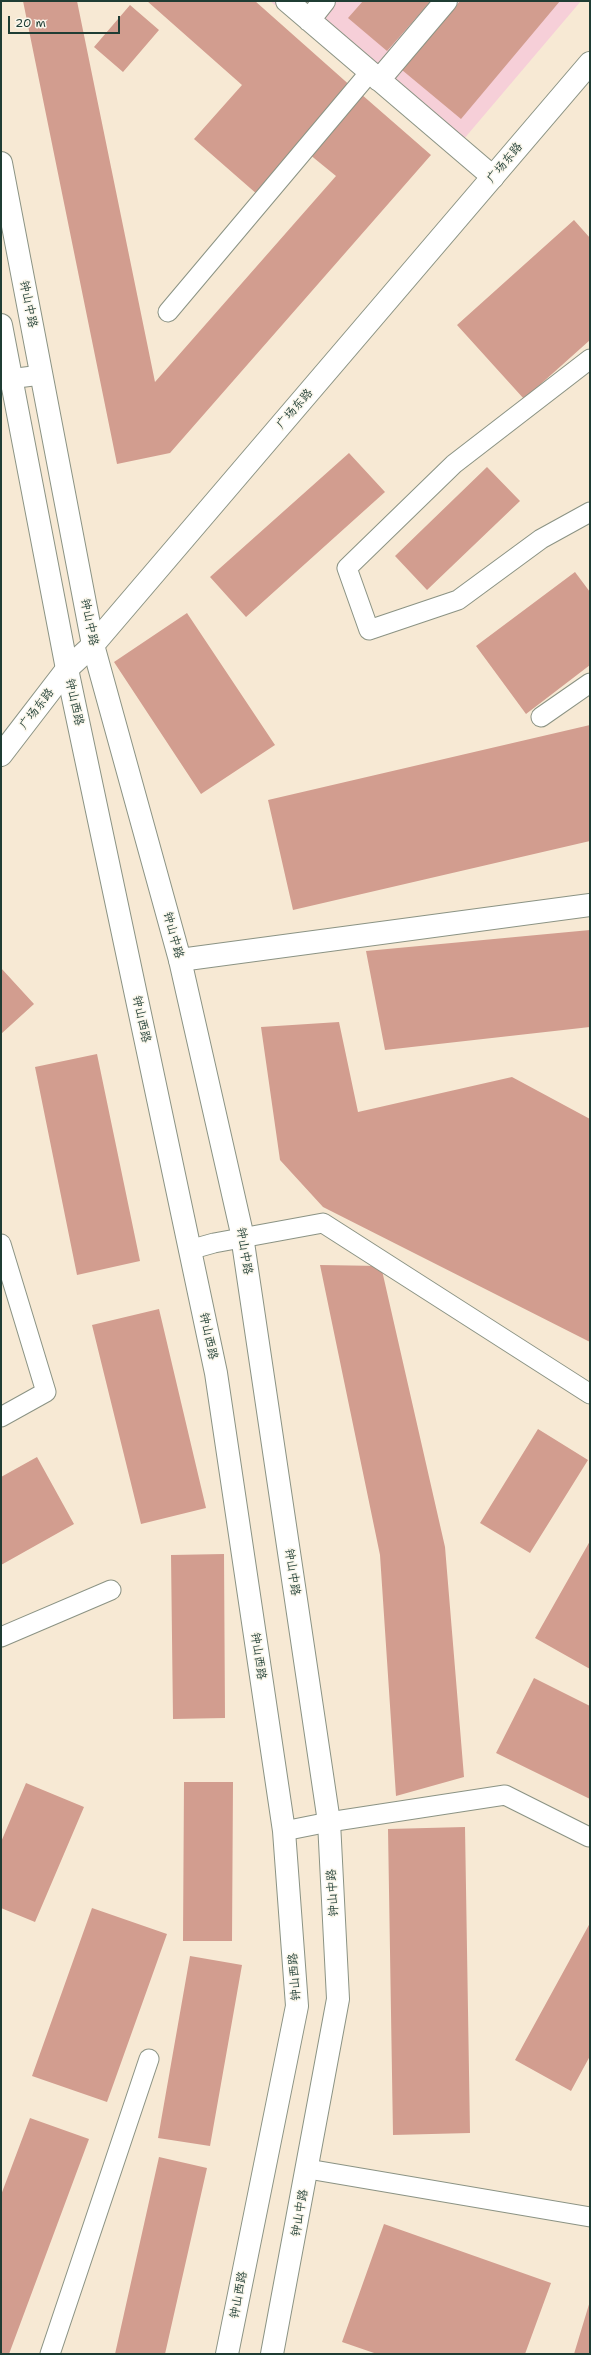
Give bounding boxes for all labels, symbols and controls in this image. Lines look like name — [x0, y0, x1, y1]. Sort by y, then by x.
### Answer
scale bar — [10, 8, 122, 34]
text: 20 m — [15, 15, 46, 31]
street label: 广场东路 — [484, 140, 526, 186]
street label: 钟山中路 — [16, 279, 40, 329]
street label: 广场东路 — [274, 386, 316, 432]
street label: 钟山中路 — [77, 597, 101, 647]
street label: 钟山西路 — [62, 677, 86, 727]
street label: 广场东路 — [17, 686, 57, 732]
street label: 钟山中路 — [160, 910, 186, 960]
street label: 钟山西路 — [129, 994, 153, 1044]
street label: 钟山中路 — [233, 1226, 255, 1276]
street label: 钟山西路 — [196, 1311, 220, 1361]
street label: 钟山中路 — [282, 1547, 302, 1597]
street label: 钟山西路 — [248, 1631, 268, 1681]
street label: 钟山中路 — [325, 1869, 341, 1917]
street label: 钟山西路 — [286, 1953, 304, 2001]
street label: 钟山中路 — [289, 2188, 311, 2238]
street label: 钟山西路 — [227, 2270, 251, 2320]

